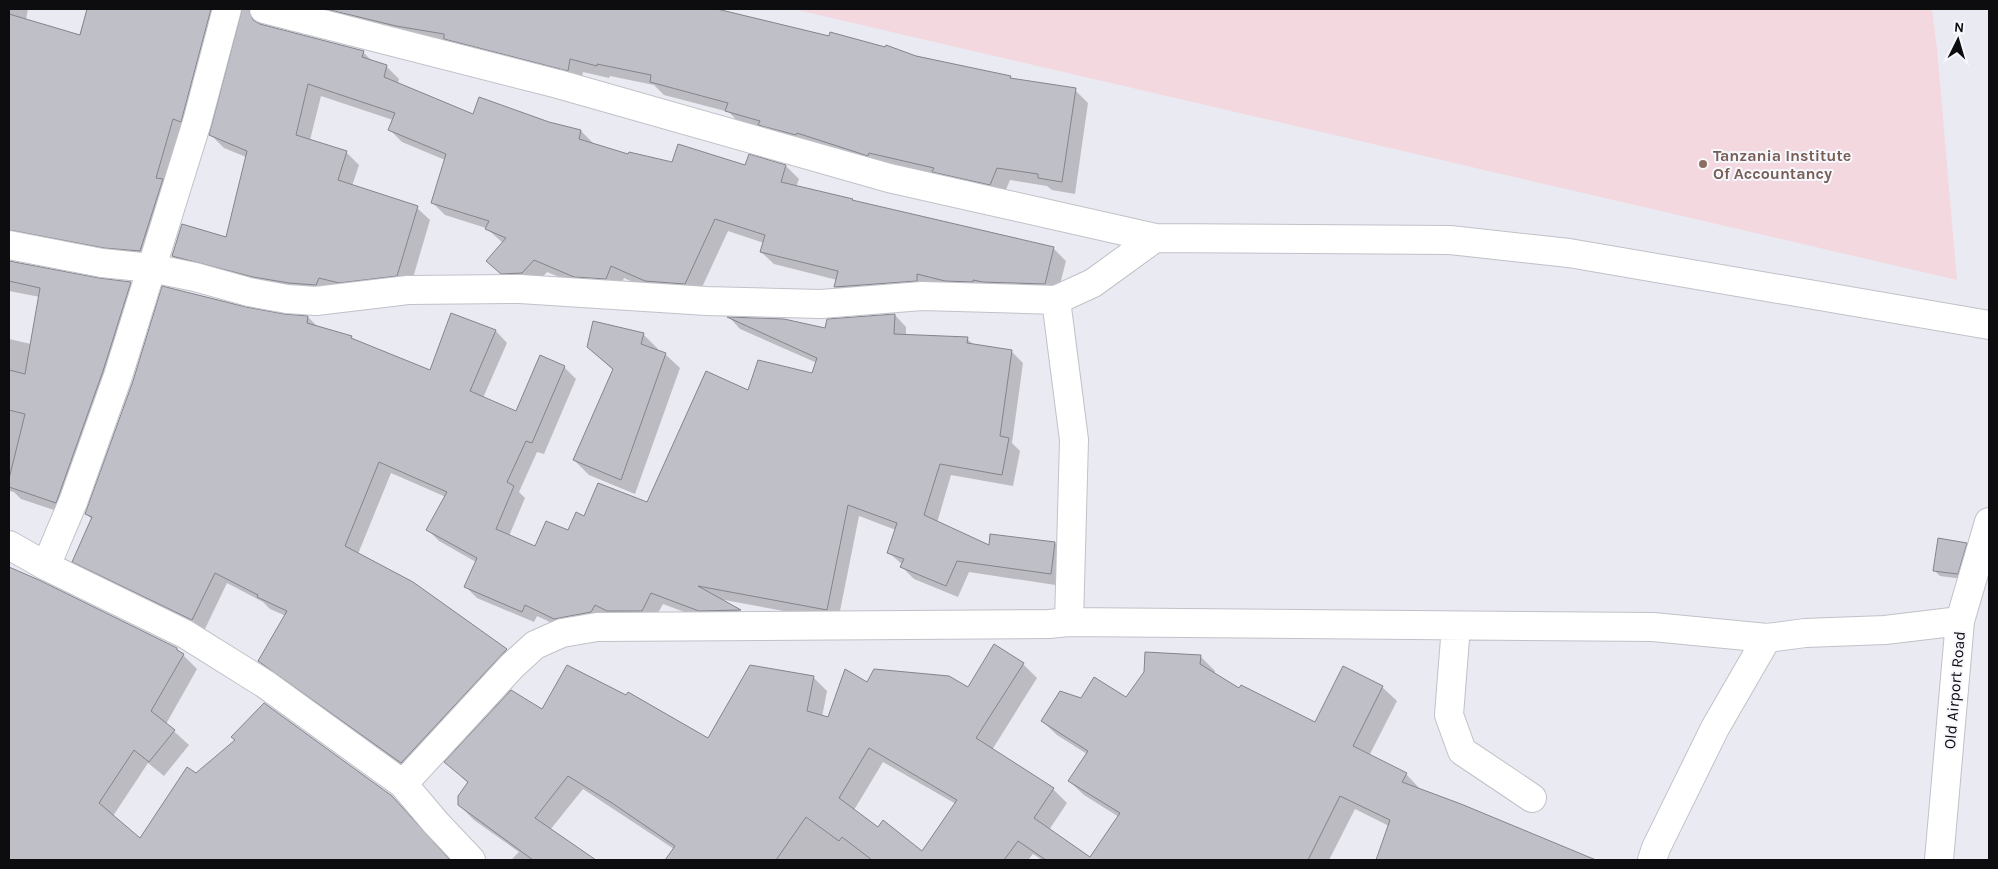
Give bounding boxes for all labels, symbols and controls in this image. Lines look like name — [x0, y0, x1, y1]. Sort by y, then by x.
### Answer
north arrow — [1933, 15, 1983, 65]
text: N — [1953, 19, 1965, 36]
place label: Tanzania Institute Of Accountancy — [1713, 146, 1851, 183]
marker: Tanzania Institute Of Accountancy — [1697, 158, 1709, 170]
street label: Old Airport Road — [1940, 630, 1969, 750]

